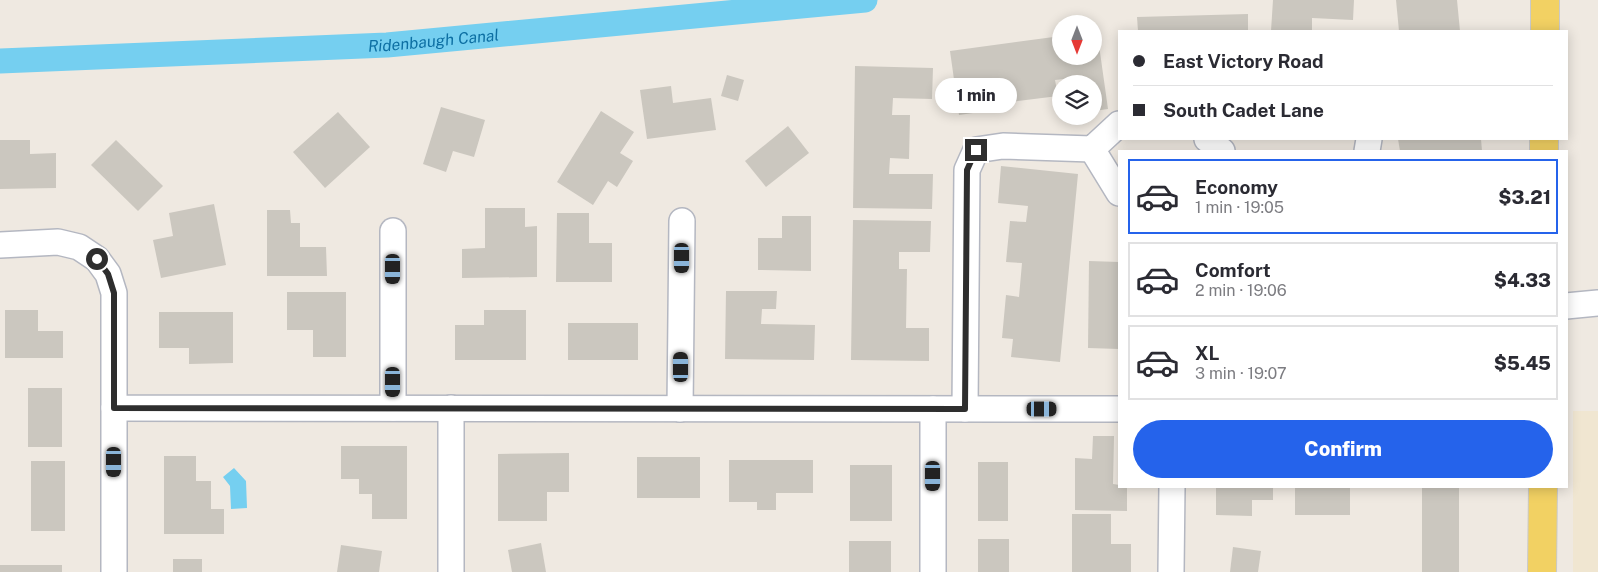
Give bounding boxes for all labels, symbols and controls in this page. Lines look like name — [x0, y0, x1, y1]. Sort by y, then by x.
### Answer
north arrow — [1052, 15, 1102, 65]
map controls — [1052, 15, 1102, 125]
water label: Ridenbaugh Canal — [368, 25, 500, 55]
text: East Victory Road — [1163, 50, 1324, 72]
button: layers — [1052, 75, 1102, 125]
callout: 1 min — [935, 78, 1017, 112]
text: 1 min — [956, 86, 996, 105]
text: South Cadet Lane — [1163, 99, 1324, 121]
route end — [965, 139, 987, 161]
icon: car — [1135, 174, 1180, 219]
text: Economy — [1195, 176, 1278, 198]
text: $3.21 — [1498, 186, 1551, 208]
text: 1 min · 19:05 — [1195, 198, 1284, 217]
car — [674, 243, 689, 273]
route start — [86, 248, 108, 270]
car — [385, 254, 400, 284]
icon: car — [1135, 257, 1180, 302]
text: Comfort — [1195, 259, 1271, 281]
text: $4.33 — [1494, 269, 1551, 291]
text: 2 min · 19:06 — [1195, 281, 1287, 300]
icon: car — [1135, 340, 1180, 385]
text: XL — [1195, 342, 1220, 364]
car — [673, 352, 688, 382]
text: $5.45 — [1494, 352, 1551, 374]
text: 3 min · 19:07 — [1195, 364, 1287, 383]
car — [385, 367, 400, 397]
car — [1027, 402, 1057, 417]
button: Confirm — [1133, 420, 1553, 478]
car — [106, 447, 121, 477]
car — [925, 461, 940, 491]

